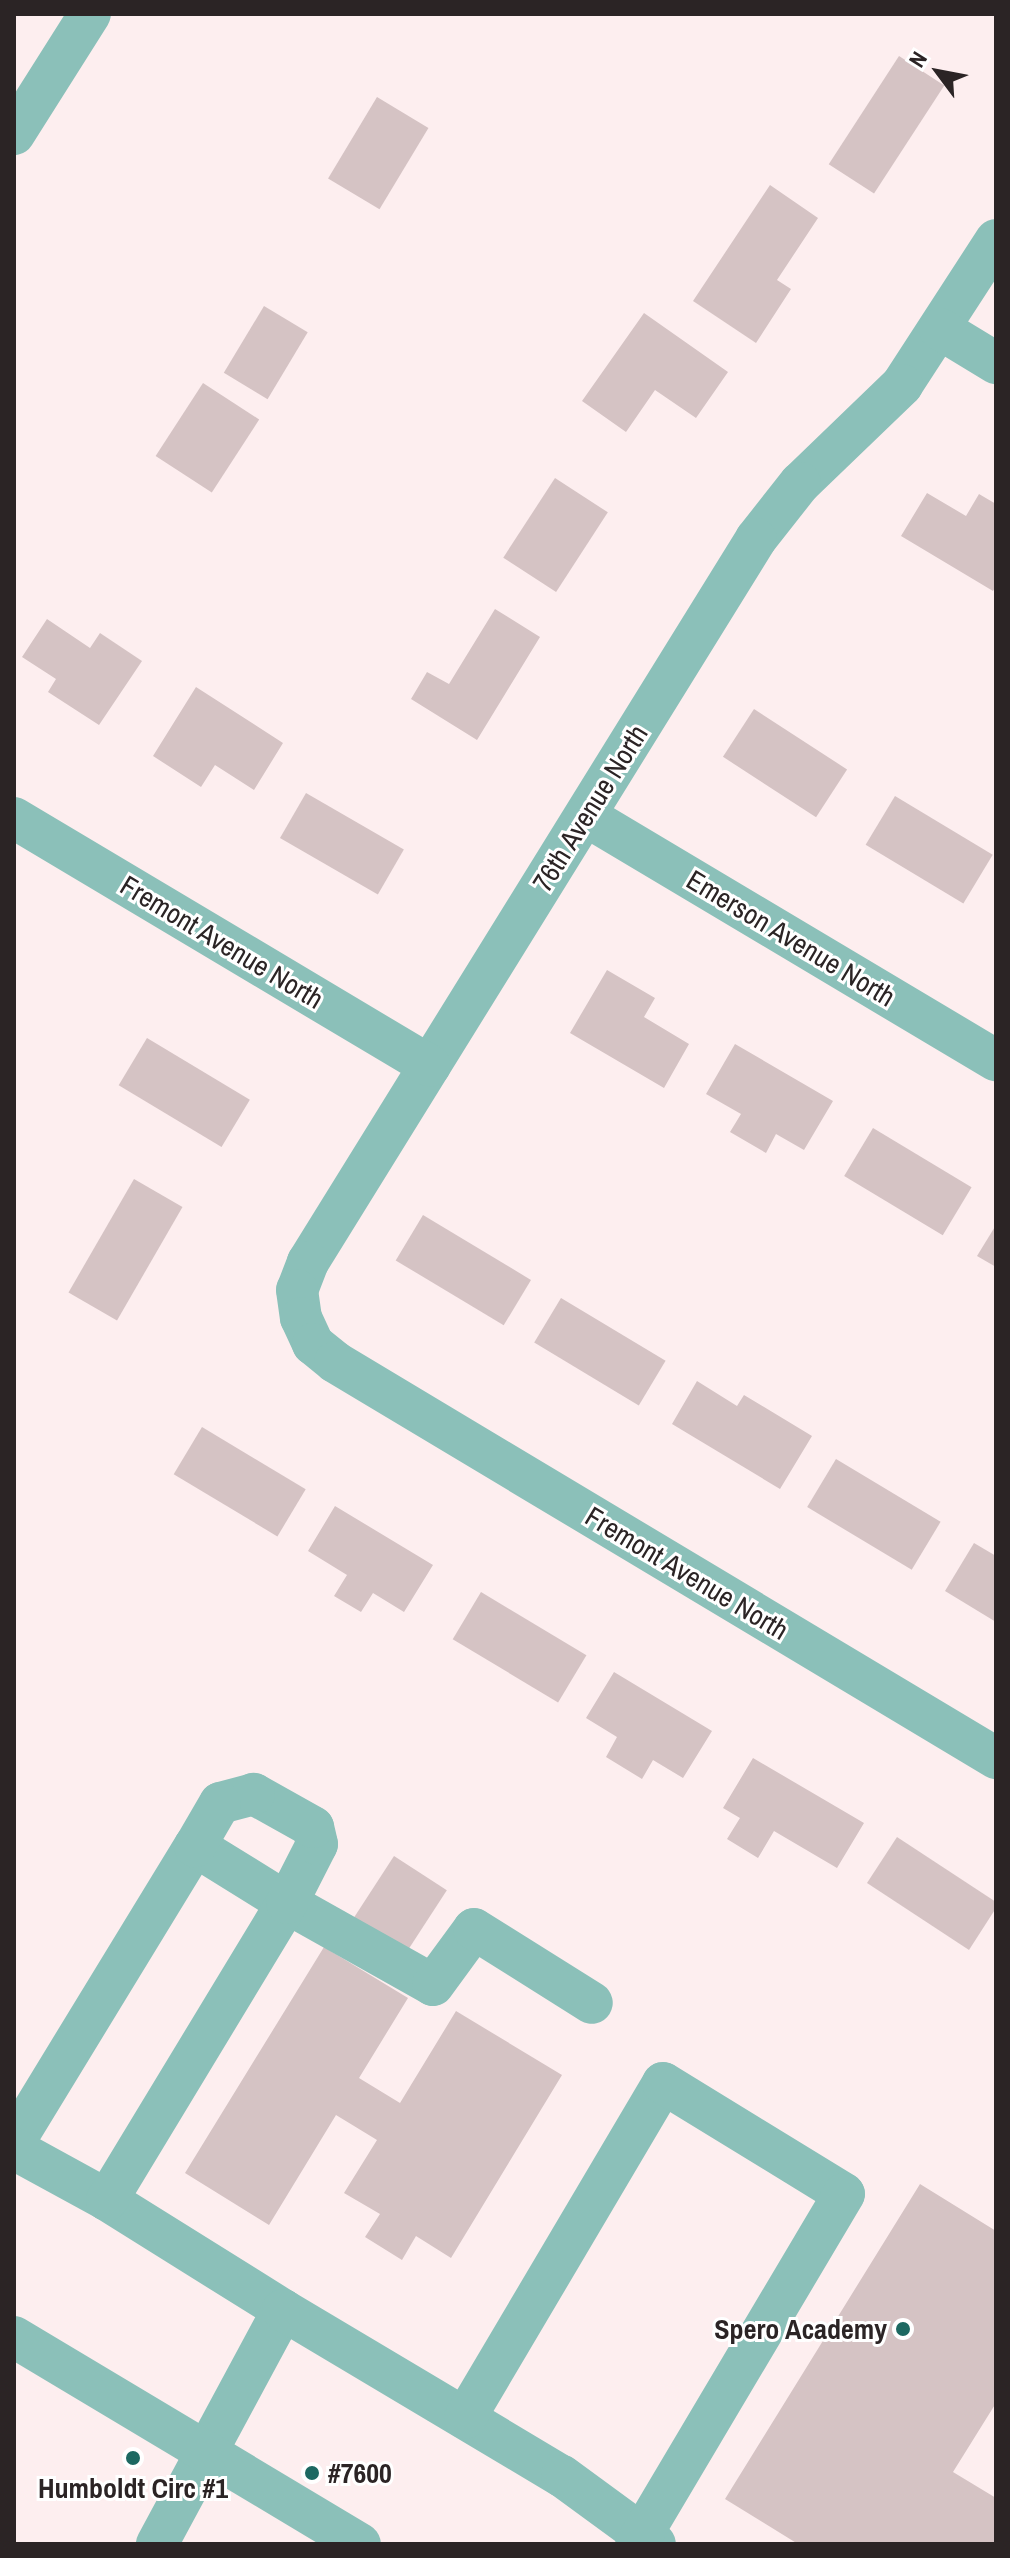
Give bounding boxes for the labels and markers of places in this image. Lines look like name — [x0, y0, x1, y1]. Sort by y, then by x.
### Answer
place label: Spero Academy — [713, 2312, 887, 2346]
marker: Spero Academy — [894, 2320, 912, 2338]
marker: Humboldt Circ #1 — [124, 2449, 142, 2467]
place label: #7600 — [328, 2456, 392, 2490]
marker: #7600 — [303, 2464, 321, 2482]
place label: Humboldt Circ #1 — [38, 2471, 228, 2505]

